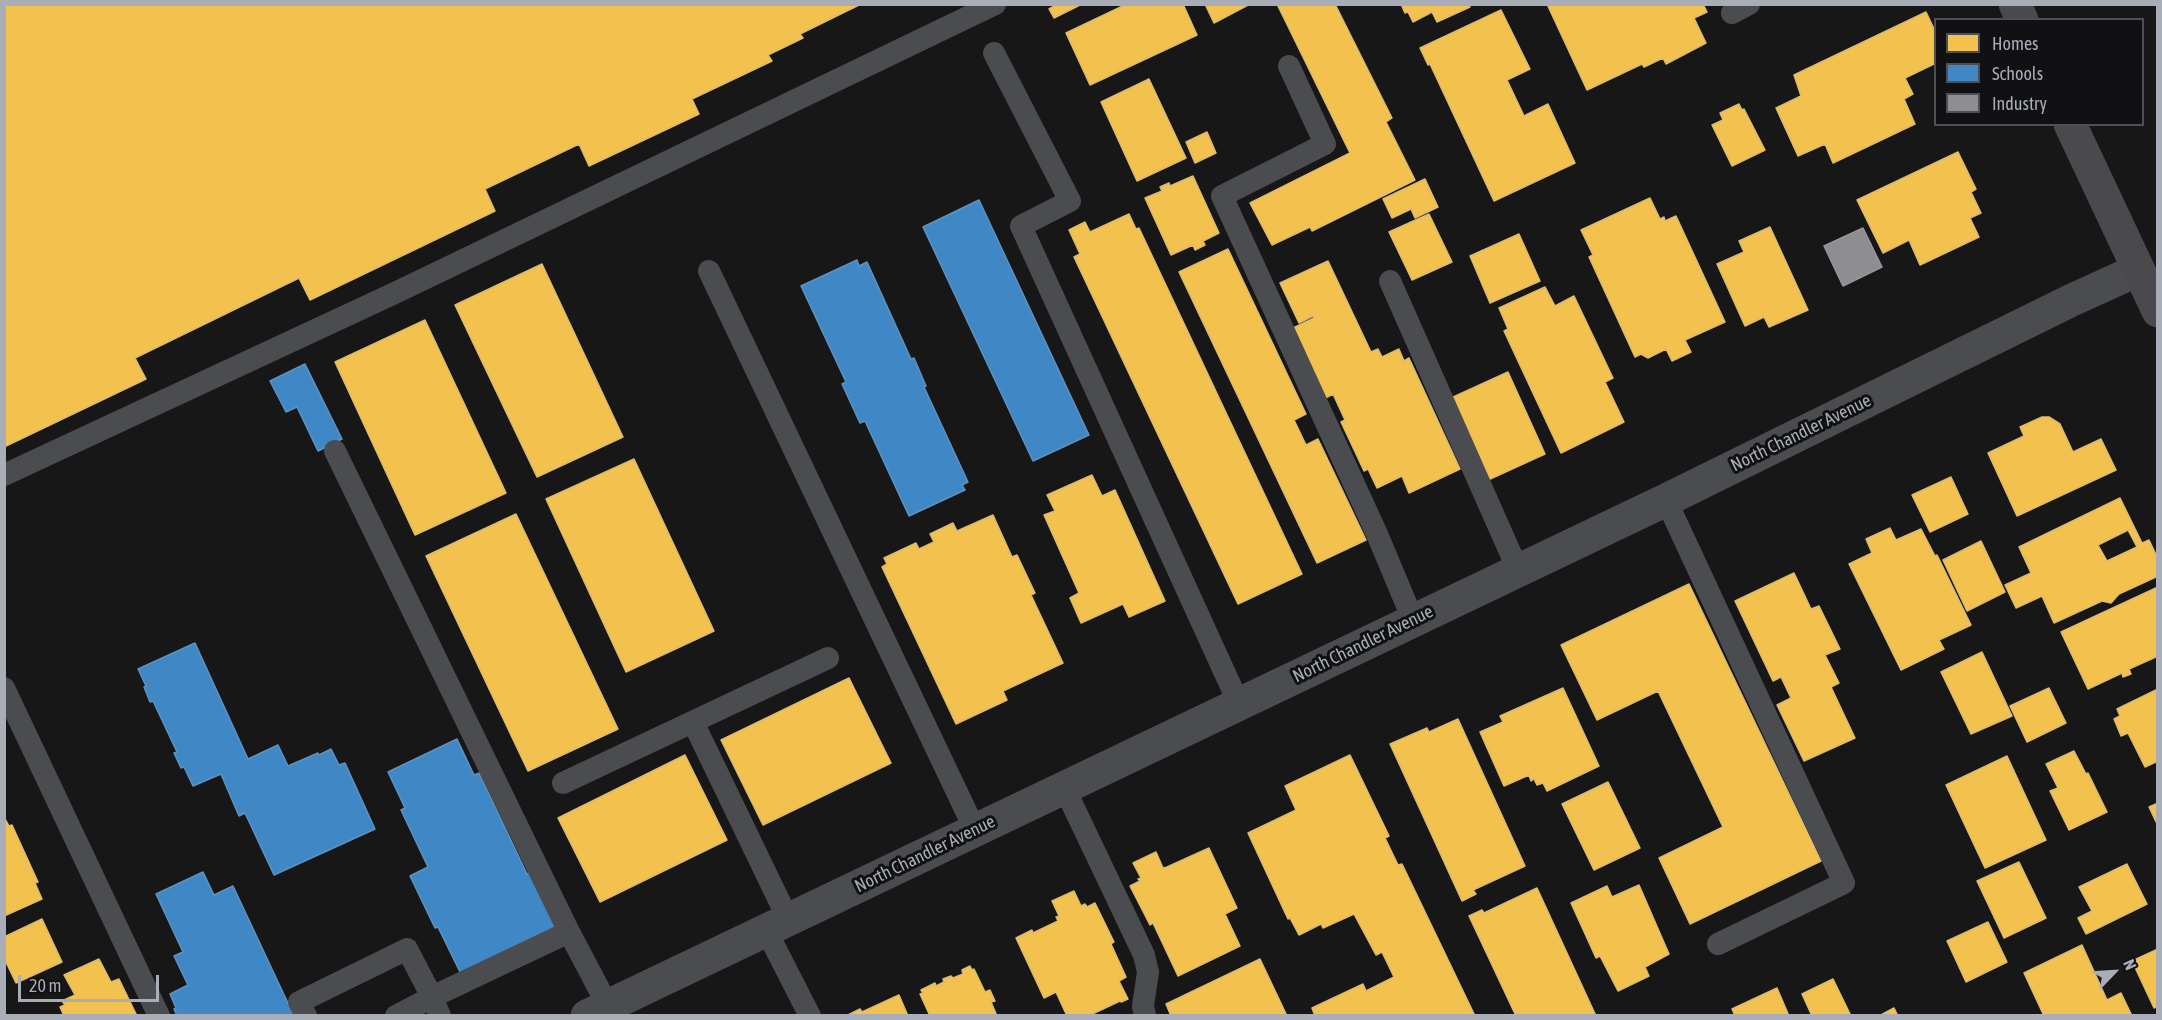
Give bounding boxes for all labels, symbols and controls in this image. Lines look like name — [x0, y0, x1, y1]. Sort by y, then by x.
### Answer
legend — [1934, 18, 2144, 126]
text: Homes — [1992, 33, 2038, 54]
text: Schools — [1992, 63, 2043, 84]
text: Industry — [1992, 93, 2047, 114]
street label: North Chandler Avenue — [1727, 390, 1875, 476]
street label: North Chandler Avenue — [1289, 601, 1437, 687]
street label: North Chandler Avenue — [851, 811, 999, 897]
north arrow — [2084, 942, 2144, 1002]
text: N — [2120, 956, 2140, 972]
scale bar — [21, 963, 162, 1001]
text: 20 m — [29, 975, 61, 996]

